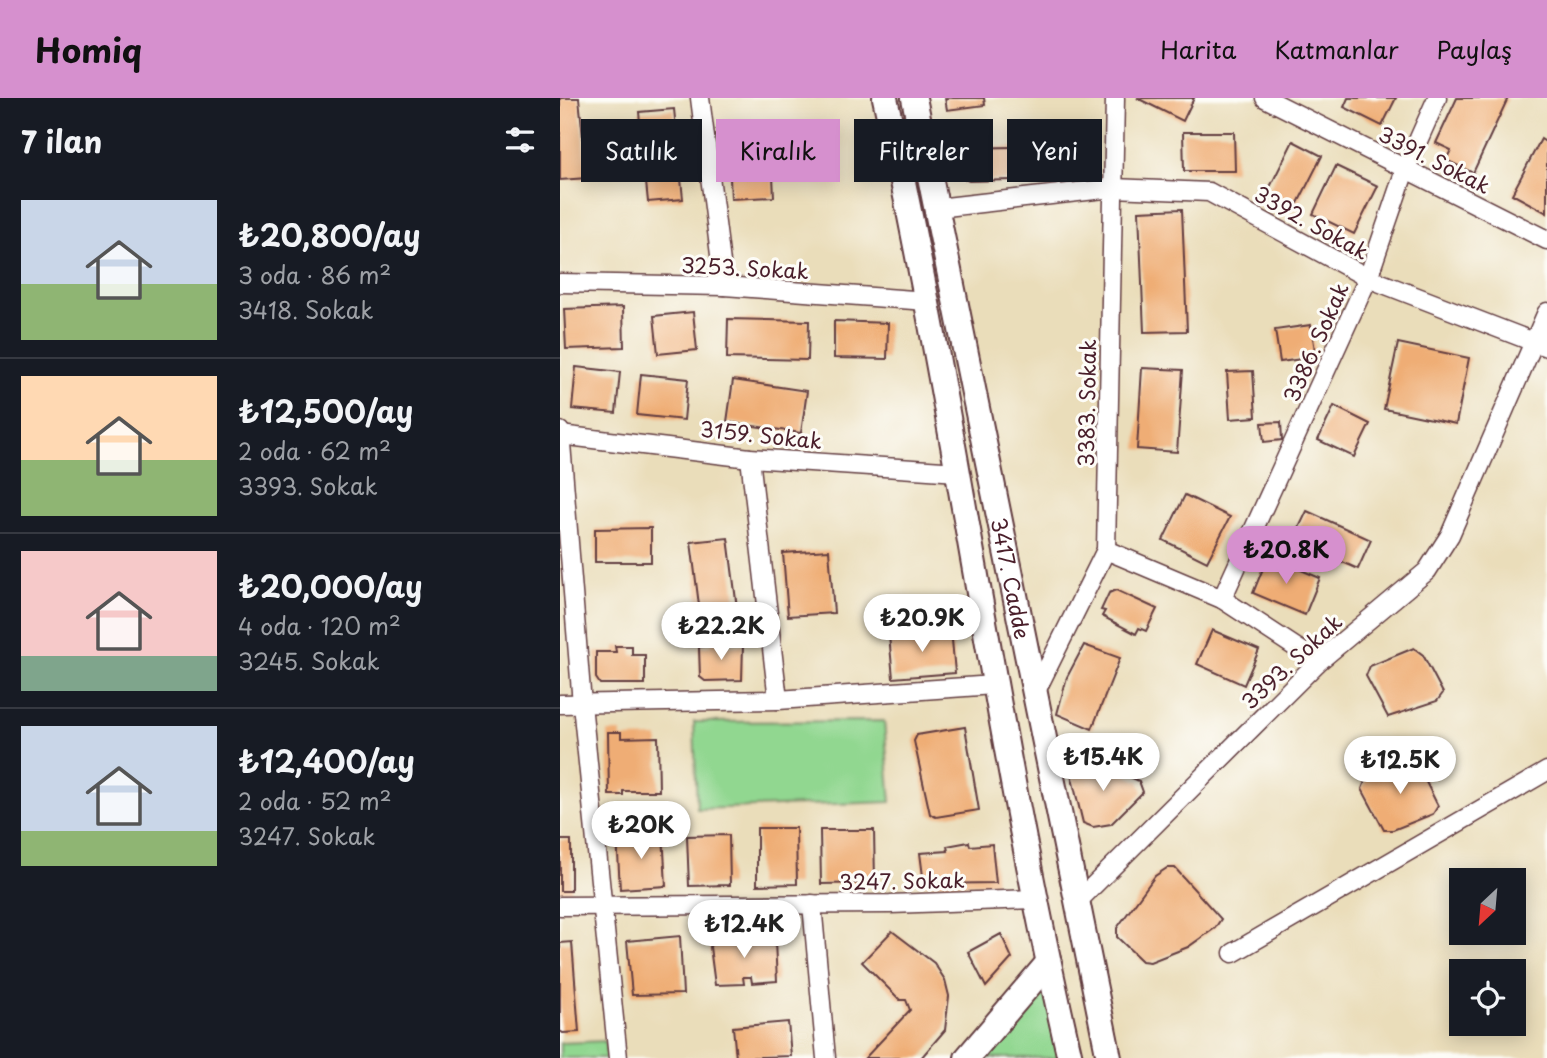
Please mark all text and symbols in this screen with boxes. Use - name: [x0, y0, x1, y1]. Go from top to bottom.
- text: Homiq: [35, 24, 142, 74]
- text: Harita: [1160, 31, 1237, 67]
- text: Katmanlar: [1275, 31, 1399, 67]
- text: Paylaş: [1437, 31, 1512, 67]
- street label: 3391. Sokak: [1373, 117, 1497, 201]
- text: 7 ilan: [21, 118, 102, 163]
- chip: Satılık: [581, 119, 702, 182]
- chip: Kiralık: [716, 119, 840, 182]
- chip: Filtreler: [854, 119, 993, 182]
- chip: Yeni: [1007, 119, 1102, 182]
- icon: filters: [501, 121, 539, 159]
- street label: 3392. Sokak: [1249, 177, 1375, 267]
- text: ₺20,800/ay: [238, 212, 420, 257]
- icon: home: [77, 228, 161, 312]
- street label: 3253. Sokak: [680, 248, 810, 286]
- text: 3 oda · 86 m²: [238, 257, 391, 292]
- street label: 3386. Sokak: [1274, 277, 1356, 407]
- text: 3418. Sokak: [238, 292, 373, 327]
- street label: 3383. Sokak: [1069, 339, 1103, 467]
- text: ₺12,500/ay: [238, 388, 413, 433]
- icon: home: [77, 404, 161, 488]
- street label: 3159. Sokak: [698, 412, 824, 456]
- text: 2 oda · 62 m²: [238, 433, 391, 468]
- text: 3393. Sokak: [238, 468, 378, 503]
- street label: 3417. Cadde: [984, 515, 1039, 642]
- pin: ₺20.8K: [1229, 526, 1343, 586]
- text: ₺20.8K: [1243, 531, 1329, 566]
- text: ₺20,000/ay: [238, 563, 422, 608]
- icon: home: [77, 579, 161, 663]
- pin: ₺20.9K: [865, 594, 979, 654]
- text: ₺20.9K: [880, 599, 964, 634]
- pin: ₺22.2K: [664, 602, 778, 662]
- street label: 3393. Sokak: [1233, 606, 1349, 716]
- text: ₺22.2K: [677, 607, 765, 642]
- text: 4 oda · 120 m²: [238, 608, 401, 643]
- text: 3245. Sokak: [238, 643, 380, 678]
- pin: ₺15.4K: [1046, 734, 1160, 793]
- pin: ₺12.5K: [1343, 736, 1457, 796]
- text: ₺12,400/ay: [238, 738, 415, 783]
- text: ₺15.4K: [1063, 738, 1143, 773]
- text: ₺12.5K: [1360, 741, 1440, 776]
- icon: home: [77, 754, 161, 838]
- text: 2 oda · 52 m²: [238, 783, 392, 818]
- pin: ₺20K: [600, 802, 682, 861]
- text: ₺20K: [608, 806, 674, 841]
- text: 3247. Sokak: [238, 818, 375, 853]
- street label: 3247. Sokak: [839, 863, 965, 897]
- north arrow: [1449, 868, 1526, 945]
- map controls: [1449, 868, 1526, 1036]
- pin: ₺12.4K: [687, 900, 801, 960]
- text: ₺12.4K: [704, 905, 784, 940]
- button: locate: [1449, 959, 1526, 1036]

